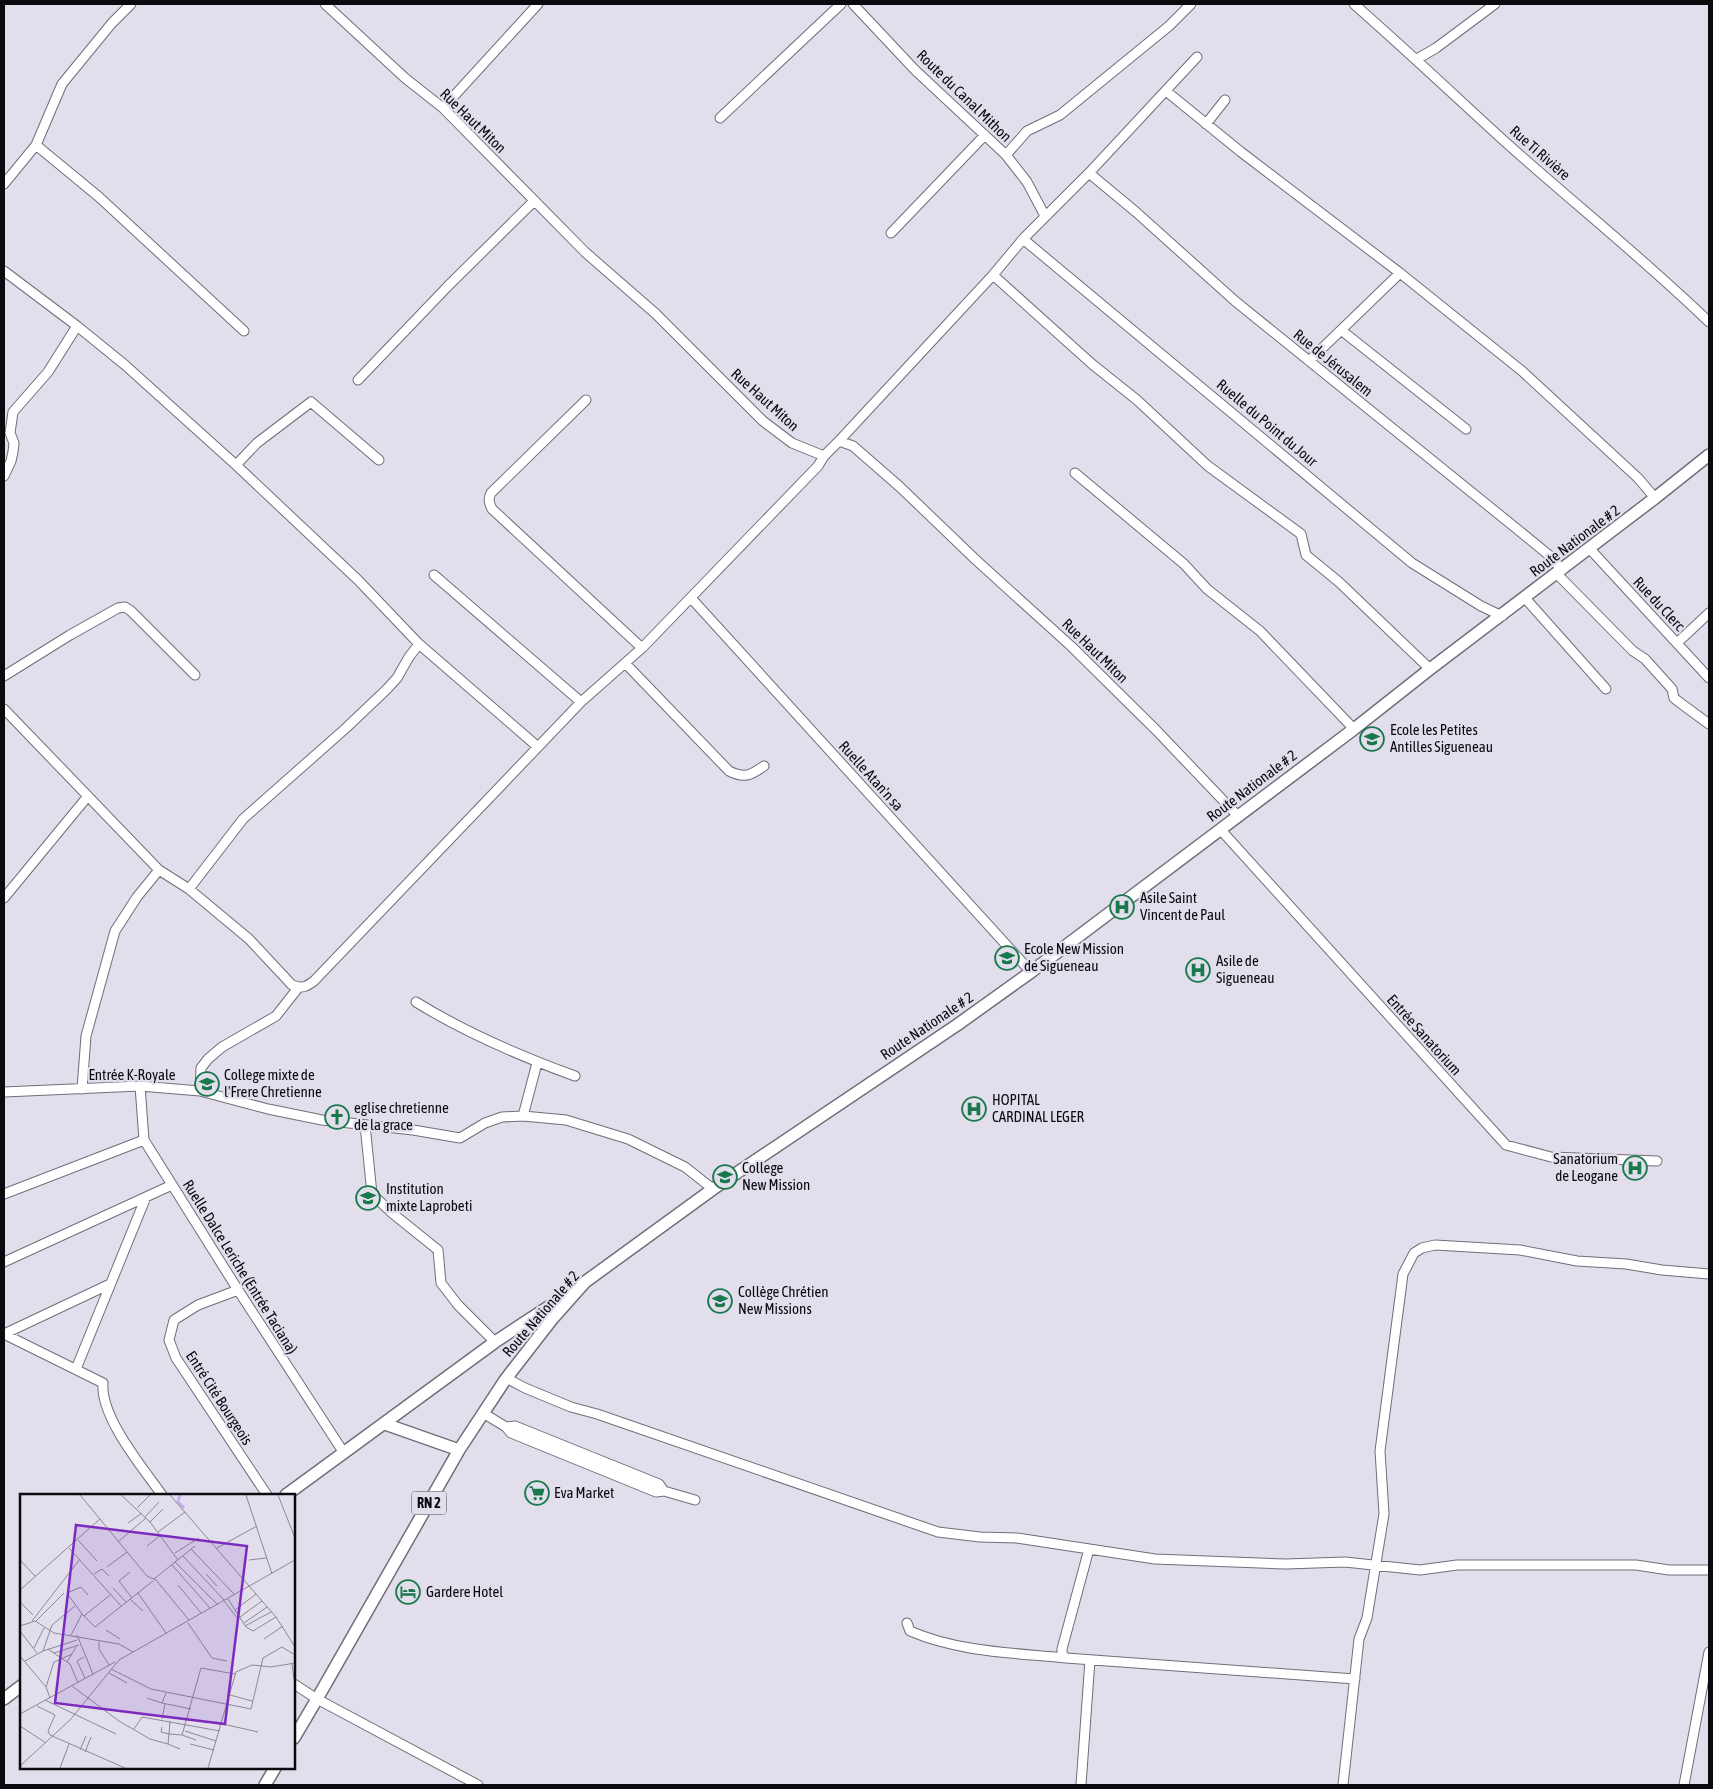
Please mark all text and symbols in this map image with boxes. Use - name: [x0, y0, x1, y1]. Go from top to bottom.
- street label: Route du Canal Mithon: [914, 46, 1015, 145]
- street label: Rue Haut Miton: [437, 85, 510, 156]
- street label: Rue Ti Rivière: [1507, 122, 1574, 183]
- street label: Rue de Jérusalem: [1290, 326, 1376, 400]
- street label: Rue Haut Miton: [728, 365, 803, 434]
- street label: Ruelle du Point du Jour: [1214, 376, 1321, 470]
- street label: Route Nationale # 2: [1526, 501, 1623, 580]
- street label: Rue du Clerc: [1630, 573, 1689, 634]
- street label: Rue Haut Miton: [1059, 615, 1132, 686]
- place label: Ecole les Petites Antilles Sigueneau: [1390, 721, 1493, 755]
- school or university icon: Ecole les Petites Antilles Sigueneau: [1359, 726, 1385, 752]
- street label: Ruelle Atan'n sa: [836, 737, 907, 814]
- street label: Route Nationale # 2: [1203, 746, 1300, 825]
- place label: Asile Saint Vincent de Paul: [1140, 889, 1225, 923]
- hospital icon: Asile Saint Vincent de Paul: [1109, 894, 1135, 920]
- place label: Ecole New Mission de Sigueneau: [1024, 940, 1124, 974]
- school or university icon: Ecole New Mission de Sigueneau: [994, 945, 1020, 971]
- place label: Asile de Sigueneau: [1216, 952, 1275, 986]
- hospital icon: Asile de Sigueneau: [1185, 957, 1211, 983]
- street label: Route Nationale # 2: [877, 988, 976, 1063]
- street label: Entrée Sanatorium: [1384, 991, 1465, 1079]
- street label: Entrée K-Royale: [88, 1066, 176, 1083]
- place label: College mixte de l'Frere Chretienne: [224, 1066, 322, 1100]
- school or university icon: College mixte de l'Frere Chretienne: [194, 1071, 220, 1097]
- place label: HOPITAL CARDINAL LEGER: [992, 1091, 1084, 1125]
- hospital icon: HOPITAL CARDINAL LEGER: [961, 1096, 987, 1122]
- place label: eglise chretienne de la grace: [354, 1099, 449, 1133]
- church icon: eglise chretienne de la grace: [324, 1104, 350, 1130]
- place label: Sanatorium de Leogane: [1553, 1150, 1618, 1184]
- hospital icon: Sanatorium de Leogane: [1622, 1155, 1648, 1181]
- place label: College New Mission: [742, 1159, 810, 1193]
- school or university icon: College New Mission: [712, 1164, 738, 1190]
- street label: Ruelle Dalce Leriche (Entrée Taciana): [180, 1177, 301, 1357]
- place label: Institution mixte Laprobeti: [386, 1180, 472, 1214]
- school or university icon: Institution mixte Laprobeti: [355, 1185, 381, 1211]
- street label: Route Nationale # 2: [499, 1267, 583, 1360]
- place label: Collège Chrétien New Missions: [738, 1283, 829, 1317]
- school or university icon: Collège Chrétien New Missions: [707, 1288, 733, 1314]
- street label: Entré Cité Bourgeois: [183, 1348, 256, 1448]
- supermarket icon: Eva Market: [524, 1480, 550, 1506]
- place label: Eva Market: [554, 1484, 614, 1501]
- road number: RN 2: [412, 1492, 446, 1515]
- inset map: [20, 1494, 295, 1769]
- hotel icon: Gardere Hotel: [395, 1579, 421, 1605]
- place label: Gardere Hotel: [426, 1583, 503, 1600]

